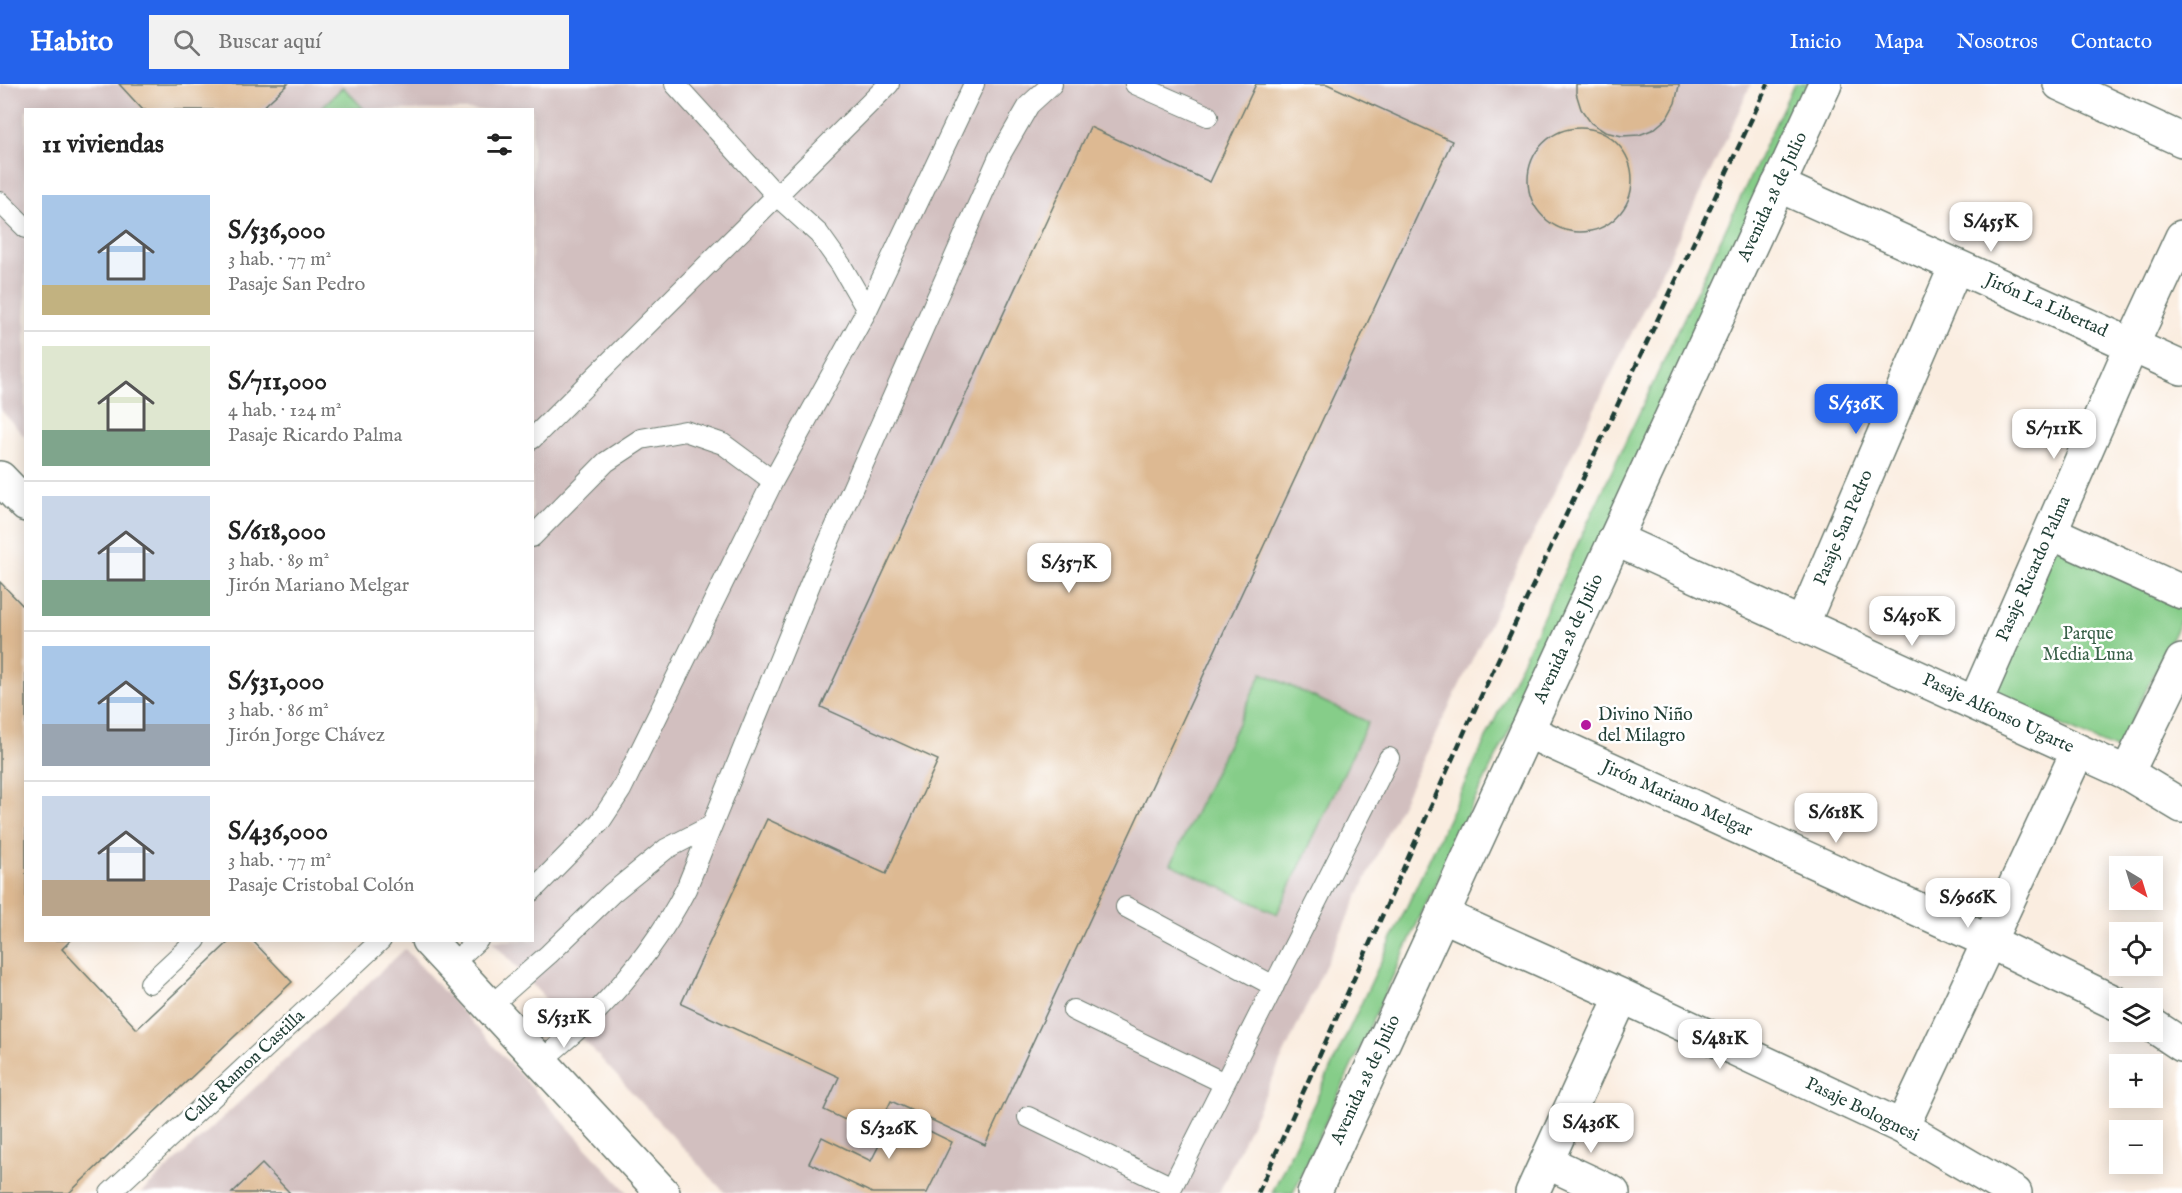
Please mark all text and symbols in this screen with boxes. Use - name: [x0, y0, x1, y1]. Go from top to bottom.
- search box: [149, 15, 569, 69]
- text: Habito: [30, 25, 113, 60]
- icon: search: [170, 26, 203, 59]
- text: Buscar aquí: [218, 28, 321, 56]
- text: Inicio: [1790, 29, 1841, 56]
- text: Mapa: [1874, 29, 1924, 56]
- text: Nosotros: [1957, 29, 2038, 56]
- text: Contacto: [2071, 29, 2152, 56]
- text: 11 viviendas: [42, 128, 164, 161]
- icon: filters: [483, 128, 516, 161]
- street label: Avenida 28 de Julio: [1732, 128, 1813, 266]
- pin: S/455K: [1942, 202, 2040, 253]
- text: S/455K: [1963, 209, 2019, 234]
- text: S/536,000: [228, 214, 326, 247]
- icon: home: [90, 219, 162, 291]
- text: 3 hab. · 77 m²: [228, 247, 331, 272]
- street label: Jirón La Libertad: [1979, 268, 2111, 343]
- text: Pasaje San Pedro: [228, 272, 365, 297]
- text: S/711,000: [228, 365, 327, 398]
- icon: home: [90, 370, 162, 442]
- pin: S/536K: [1807, 384, 1905, 435]
- text: S/536K: [1829, 391, 1883, 416]
- text: 4 hab. · 124 m²: [228, 398, 342, 423]
- pin: S/711K: [2005, 409, 2103, 460]
- text: S/711K: [2026, 416, 2082, 441]
- text: Pasaje Ricardo Palma: [228, 423, 402, 448]
- street label: Pasaje San Pedro: [1809, 466, 1879, 589]
- street label: Pasaje Ricardo Palma: [1992, 492, 2077, 645]
- text: S/618,000: [228, 515, 326, 548]
- icon: home: [90, 520, 162, 592]
- pin: S/357K: [1020, 543, 1118, 594]
- text: 3 hab. · 89 m²: [228, 548, 329, 573]
- text: S/357K: [1041, 550, 1097, 575]
- street label: Avenida 28 de Julio: [1528, 570, 1609, 708]
- text: Jirón Mariano Melgar: [228, 573, 409, 598]
- pin: S/450K: [1863, 596, 1961, 647]
- text: S/450K: [1883, 603, 1941, 628]
- park label: Parque Media Luna: [2043, 623, 2134, 667]
- text: S/531,000: [228, 665, 324, 698]
- street label: Pasaje Alfonso Ugarte: [1919, 669, 2077, 759]
- icon: home: [90, 670, 162, 742]
- text: 3 hab. · 86 m²: [228, 698, 329, 723]
- place label: Divino Niño del Milagro: [1598, 704, 1693, 748]
- marker: Divino Niño del Milagro: [1579, 718, 1593, 732]
- text: Jirón Jorge Chávez: [228, 723, 385, 748]
- street label: Jirón Mariano Melgar: [1596, 755, 1757, 843]
- pin: S/618K: [1787, 793, 1885, 844]
- text: S/618K: [1808, 800, 1864, 825]
- text: S/436,000: [228, 815, 328, 848]
- icon: home: [90, 820, 162, 892]
- text: 3 hab. · 77 m²: [228, 848, 331, 873]
- north arrow: [2109, 856, 2163, 910]
- map controls: [2109, 856, 2163, 1174]
- text: Pasaje Cristobal Colón: [228, 873, 414, 898]
- pin: S/966K: [1919, 878, 2017, 929]
- text: S/966K: [1939, 885, 1997, 910]
- button: locate: [2109, 922, 2163, 976]
- button: layers: [2109, 988, 2163, 1042]
- pin: S/531K: [515, 998, 613, 1049]
- street label: Calle Ramon Castilla: [180, 1005, 310, 1129]
- text: S/531K: [537, 1005, 591, 1030]
- street label: Avenida 28 de Julio: [1325, 1011, 1406, 1149]
- pin: S/481K: [1671, 1019, 1769, 1070]
- text: S/481K: [1692, 1026, 1748, 1051]
- button: +: [2109, 1054, 2163, 1108]
- street label: Pasaje Bolognesi: [1801, 1073, 1923, 1147]
- pin: S/436K: [1542, 1103, 1640, 1154]
- pin: S/326K: [840, 1109, 938, 1160]
- text: S/436K: [1563, 1110, 1619, 1135]
- text: S/326K: [861, 1116, 917, 1141]
- button: −: [2109, 1120, 2163, 1174]

